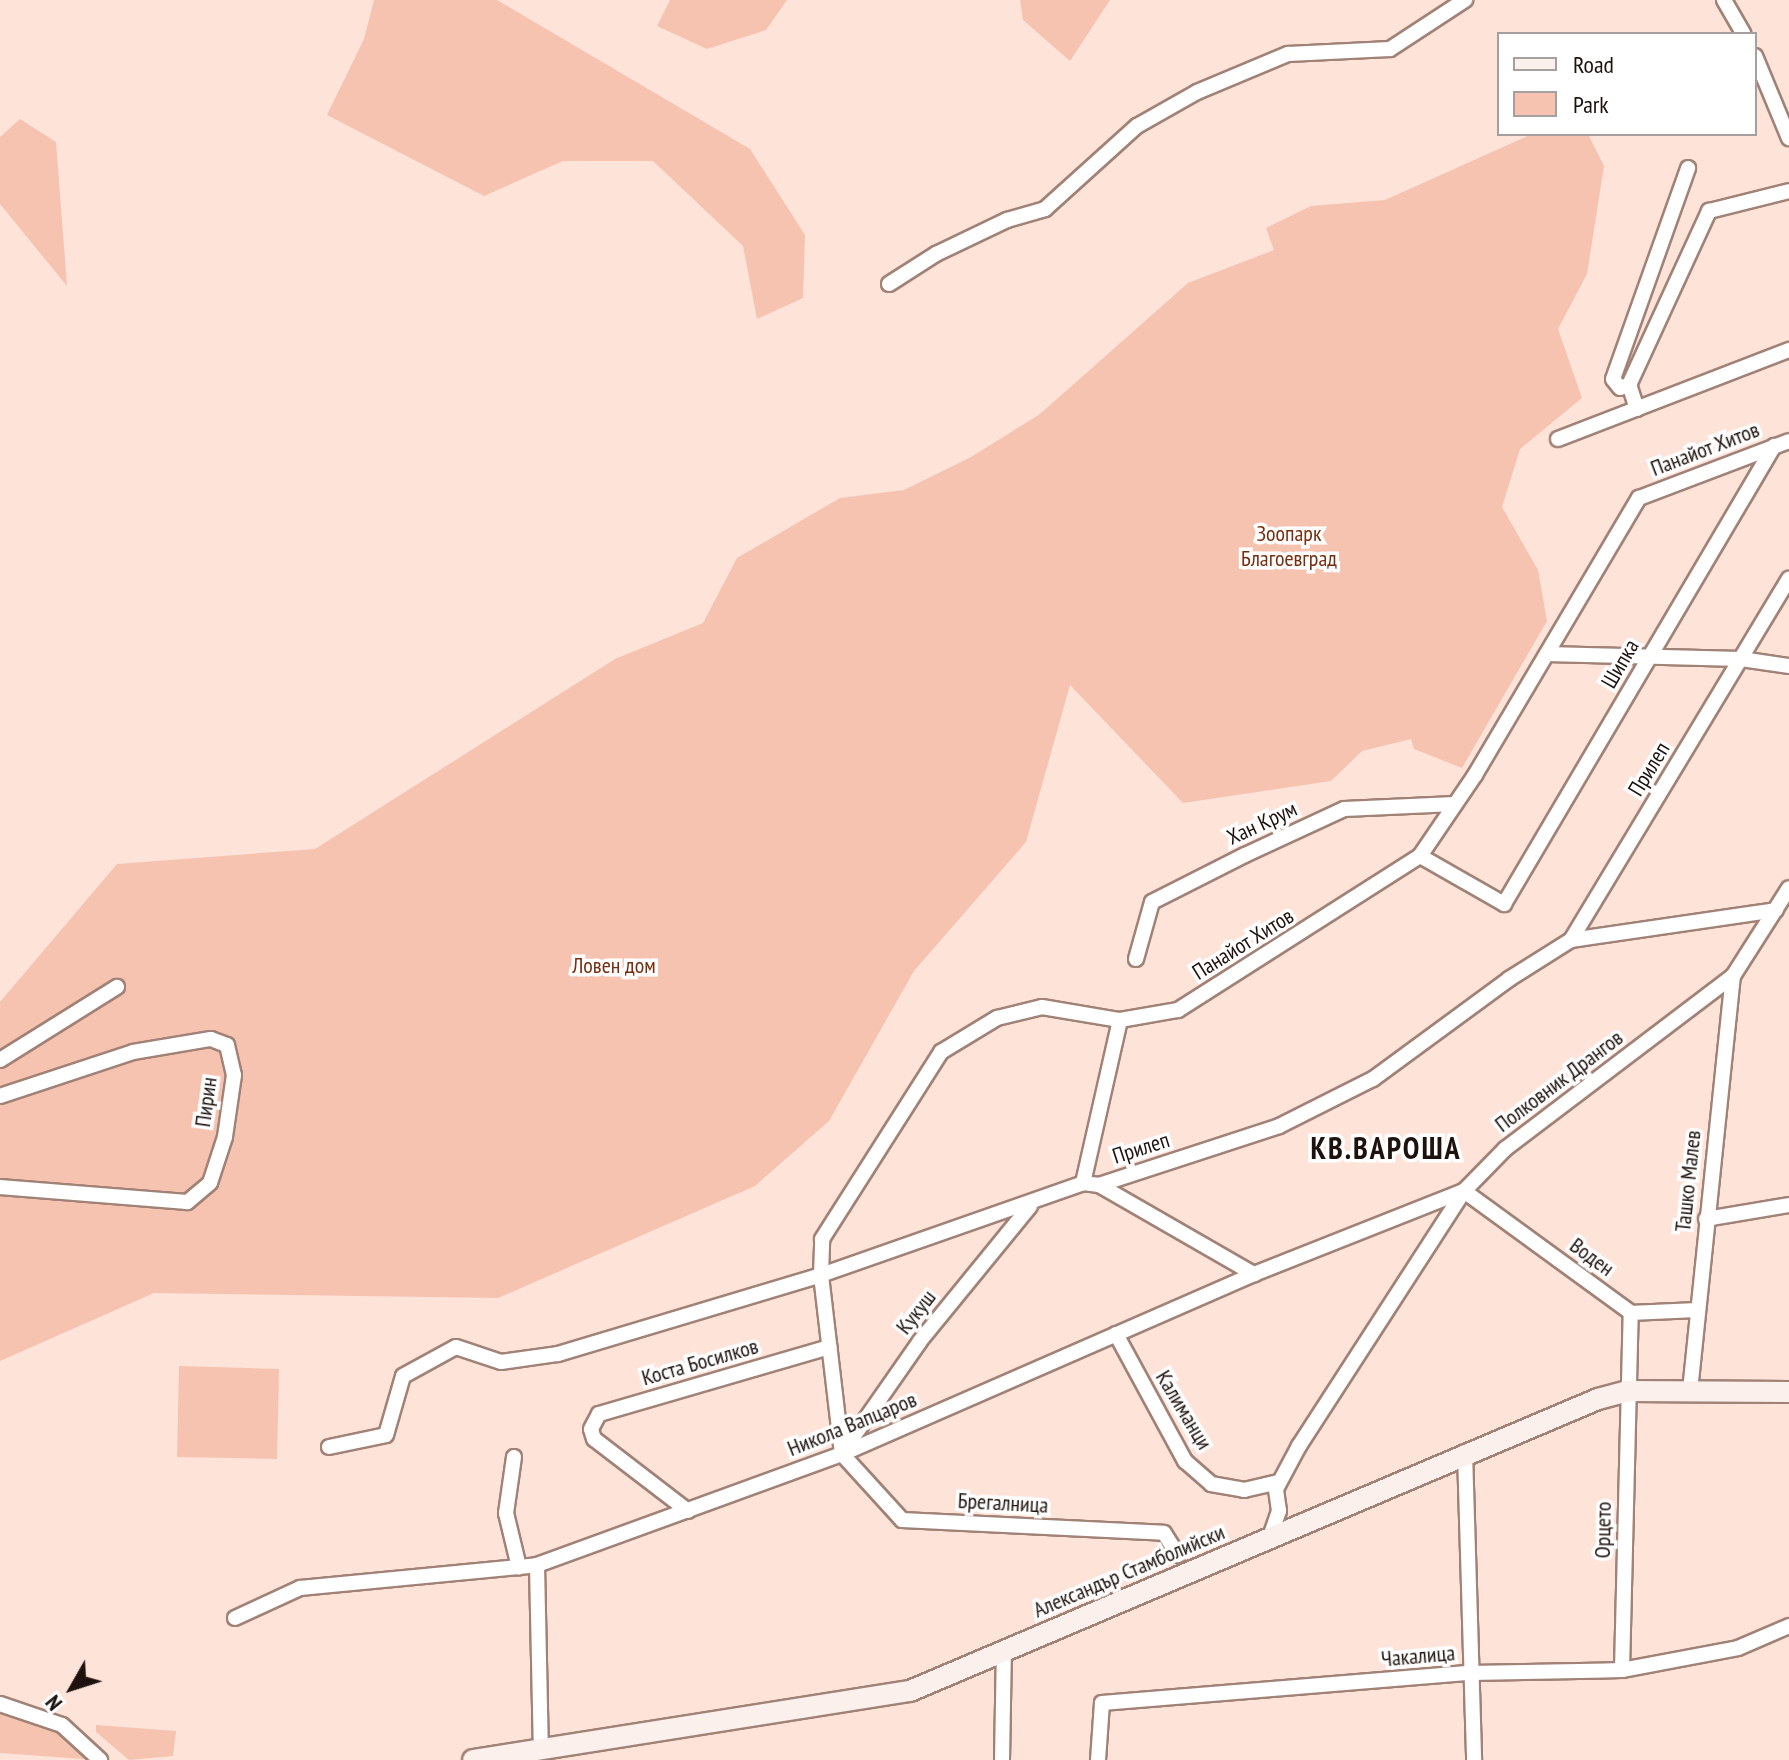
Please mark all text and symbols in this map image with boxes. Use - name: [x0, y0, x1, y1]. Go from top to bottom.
- legend: [1497, 32, 1757, 136]
- text: Road: [1573, 49, 1614, 80]
- text: Park: [1573, 89, 1609, 120]
- street label: Панайот Хитов: [1647, 416, 1763, 482]
- park label: Зоопарк Благоевград: [1241, 520, 1337, 572]
- street label: Шипка: [1596, 635, 1644, 693]
- street label: Прилеп: [1623, 737, 1675, 801]
- street label: Хан Крум: [1223, 795, 1301, 851]
- street label: Панайот Хитов: [1187, 902, 1299, 986]
- park label: Ловен дом: [572, 953, 656, 979]
- street label: Полковник Дрангов: [1490, 1024, 1628, 1138]
- street label: Пирин: [189, 1075, 223, 1129]
- street label: Прилеп: [1109, 1126, 1173, 1170]
- street label: Ташко Малев: [1670, 1129, 1706, 1233]
- district label: КВ.ВАРОША: [1310, 1130, 1462, 1166]
- street label: Воден: [1565, 1232, 1619, 1282]
- street label: Кукуш: [891, 1285, 941, 1339]
- street label: Коста Босилков: [639, 1333, 761, 1391]
- street label: Калиманци: [1150, 1366, 1218, 1454]
- street label: Никола Вапцаров: [784, 1386, 920, 1462]
- street label: Брегалница: [957, 1487, 1049, 1519]
- street label: Орцето: [1589, 1501, 1617, 1559]
- street label: Александър Стамболийски: [1029, 1519, 1229, 1623]
- street label: Чакалица: [1380, 1640, 1456, 1672]
- north arrow: [32, 1648, 112, 1728]
- text: N: [39, 1690, 68, 1717]

